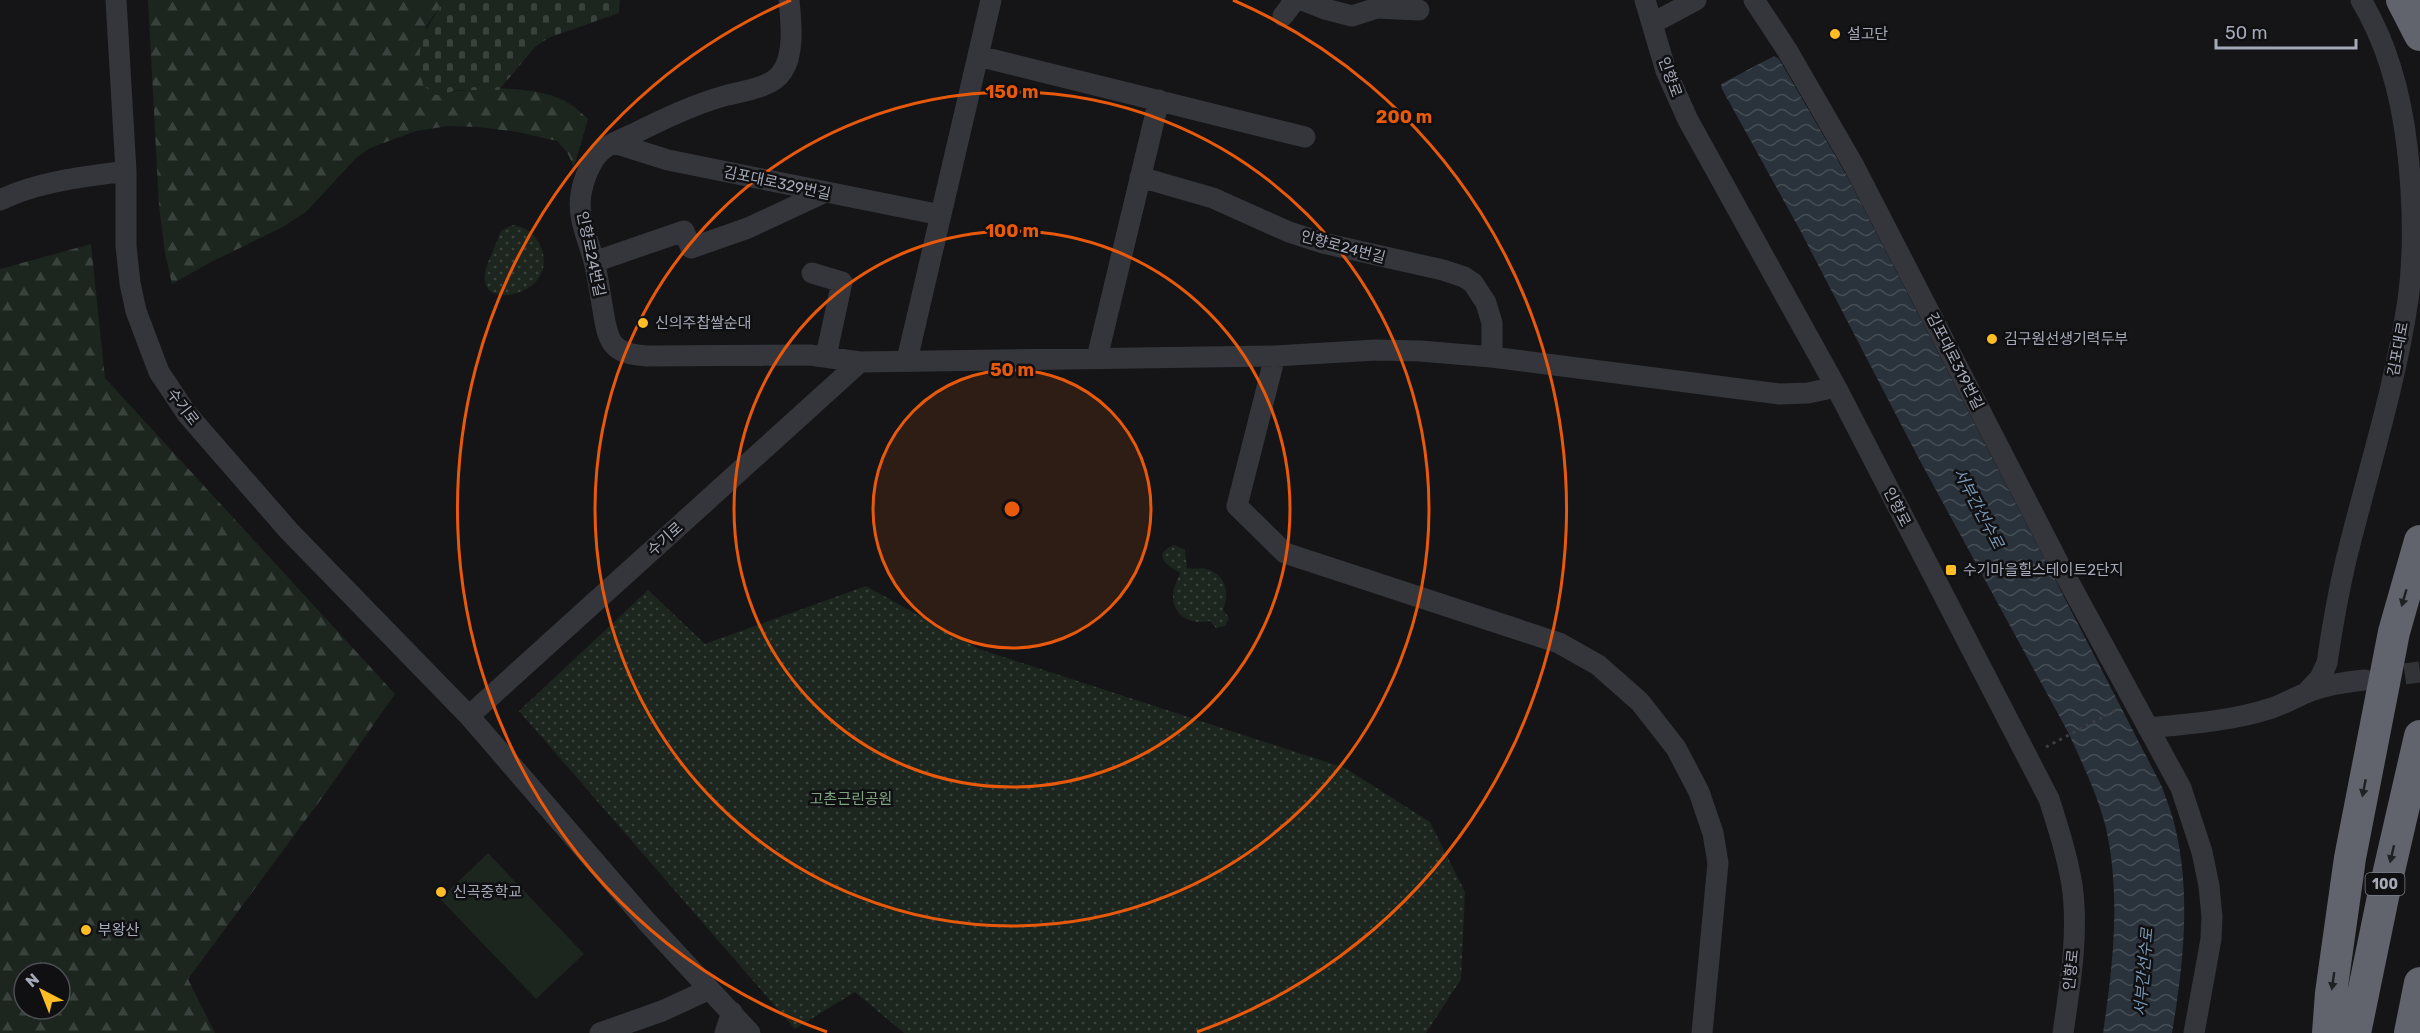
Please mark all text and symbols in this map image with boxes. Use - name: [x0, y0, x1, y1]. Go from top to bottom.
- scale bar: [2216, 12, 2356, 50]
- text: 50 m: [2225, 22, 2268, 44]
- place label: 설고단: [1847, 25, 1889, 43]
- marker: 설고단: [1828, 27, 1842, 41]
- street label: 인향로: [1654, 54, 1686, 100]
- text: 150 m: [985, 81, 1039, 103]
- text: 200 m: [1376, 106, 1432, 128]
- street label: 김포대로329번길: [722, 163, 832, 203]
- street label: 인향로24번길: [573, 210, 609, 298]
- text: 100 m: [985, 220, 1039, 242]
- street label: 인향로24번길: [1299, 227, 1387, 267]
- street label: 김포대로319번길: [1923, 309, 1987, 413]
- place label: 신의주찹쌀순대: [655, 314, 752, 332]
- marker: 신의주찹쌀순대: [636, 316, 650, 330]
- street label: 김포대로: [2384, 320, 2412, 378]
- place label: 김구원선생기력두부: [2004, 330, 2128, 348]
- marker: 김구원선생기력두부: [1985, 332, 1999, 346]
- text: 50 m: [990, 359, 1034, 381]
- street label: 수기로: [163, 385, 203, 429]
- water label: 서부간선수로: [1949, 465, 2008, 553]
- street label: 인향로: [1880, 484, 1914, 530]
- centre of rings: [1002, 499, 1022, 519]
- street label: 수기로: [644, 518, 686, 560]
- place label: 수기마을힐스테이트2단지: [1963, 561, 2124, 579]
- marker: 수기마을힐스테이트2단지: [1944, 563, 1958, 577]
- one-way arrow: [2399, 589, 2408, 607]
- one-way arrow: [2359, 779, 2368, 798]
- park label: 고촌근린공원: [810, 790, 892, 808]
- one-way arrow: [2387, 845, 2396, 864]
- road number: 100: [2366, 873, 2404, 895]
- place label: 신곡중학교: [453, 883, 522, 901]
- marker: 신곡중학교: [434, 885, 448, 899]
- place label: 부왕산: [98, 921, 140, 939]
- marker: 부왕산: [79, 923, 93, 937]
- water label: 서부간선수로: [2130, 926, 2157, 1017]
- street label: 인향로: [2060, 948, 2082, 992]
- north arrow: [12, 961, 72, 1021]
- text: N: [22, 969, 43, 991]
- one-way arrow: [2328, 971, 2337, 990]

